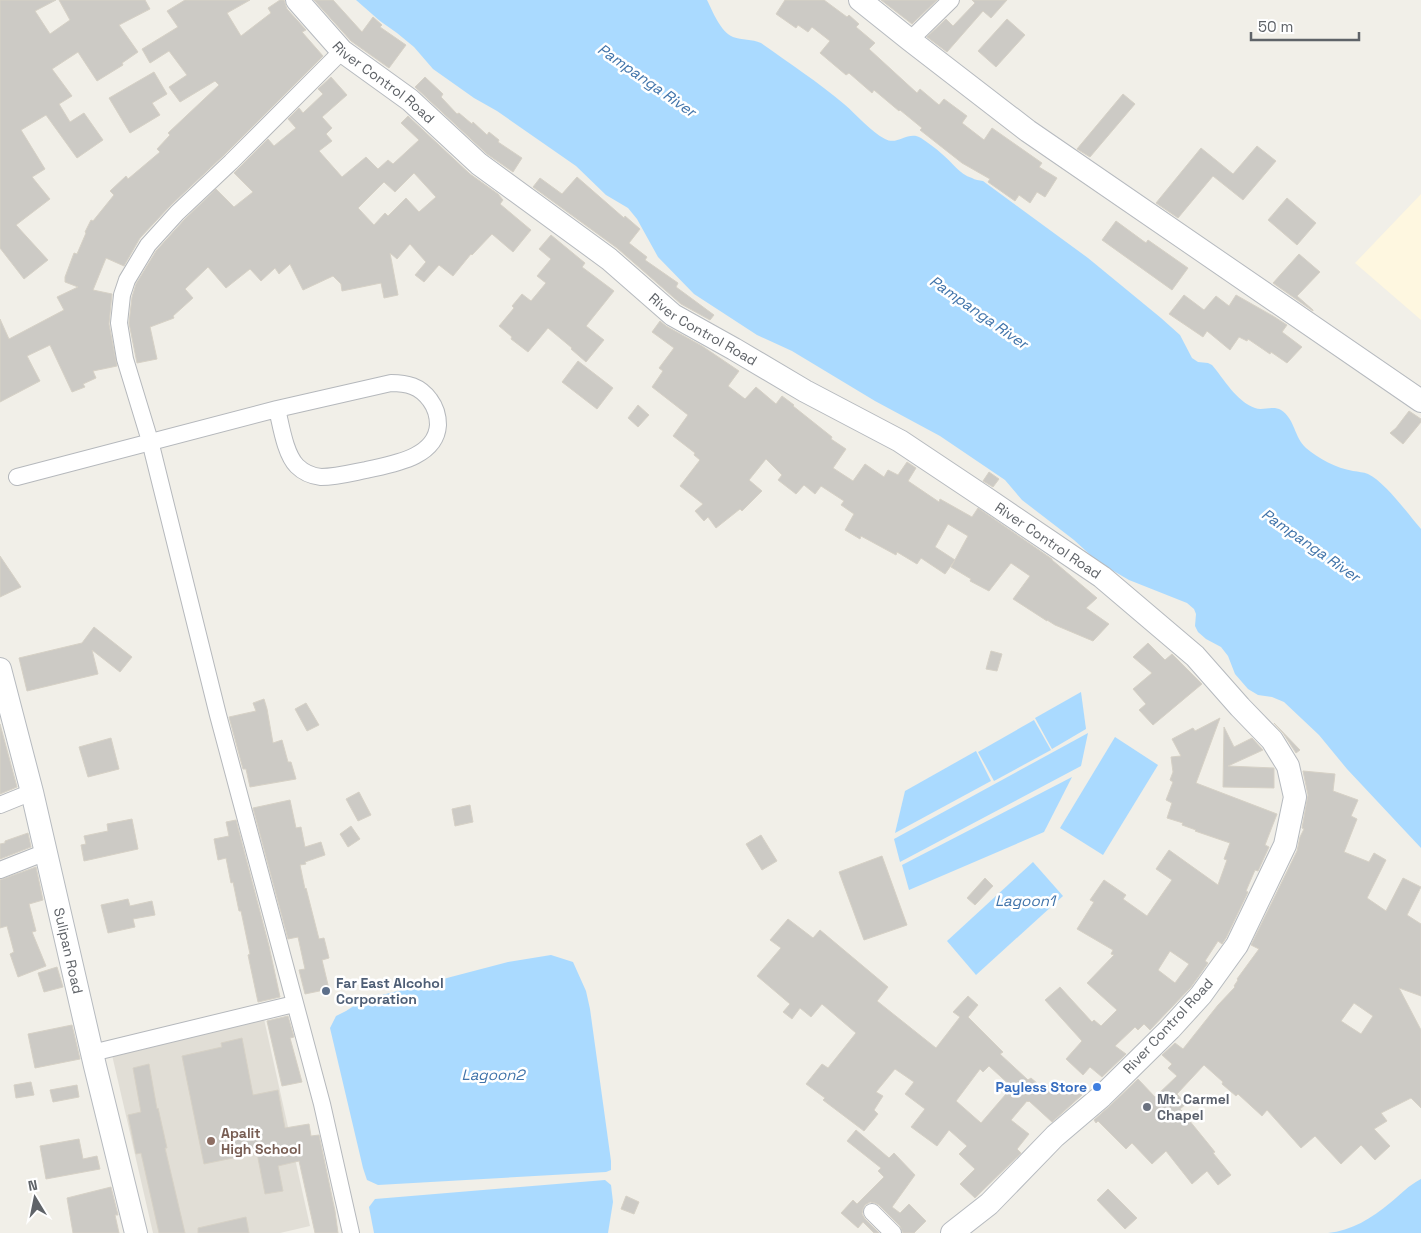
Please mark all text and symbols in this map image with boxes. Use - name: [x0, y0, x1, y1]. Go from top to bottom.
- scale bar: [1251, 10, 1358, 42]
- text: 50 m: [1258, 17, 1293, 36]
- street label: River Control Road: [329, 37, 438, 127]
- water label: Pampanga River: [594, 39, 701, 122]
- water label: Pampanga River: [926, 271, 1033, 354]
- street label: River Control Road: [645, 289, 760, 370]
- street label: River Control Road: [992, 498, 1105, 583]
- water label: Pampanga River: [1258, 504, 1365, 587]
- water label: Lagoon1: [995, 891, 1057, 910]
- street label: Sulipan Road: [50, 906, 87, 996]
- place label: Far East Alcohol Corporation: [336, 974, 444, 1008]
- street label: River Control Road: [1119, 974, 1217, 1078]
- marker: Far East Alcohol Corporation: [320, 985, 332, 997]
- water label: Lagoon2: [461, 1065, 526, 1084]
- place label: Payless Store: [996, 1078, 1087, 1096]
- marker: Payless Store: [1091, 1081, 1103, 1093]
- place label: Mt. Carmel Chapel: [1157, 1090, 1229, 1124]
- marker: Mt. Carmel Chapel: [1141, 1101, 1153, 1113]
- place label: Apalit High School: [221, 1124, 301, 1158]
- marker: Apalit High School: [205, 1135, 217, 1147]
- north arrow: [10, 1173, 60, 1223]
- text: N: [27, 1176, 39, 1195]

